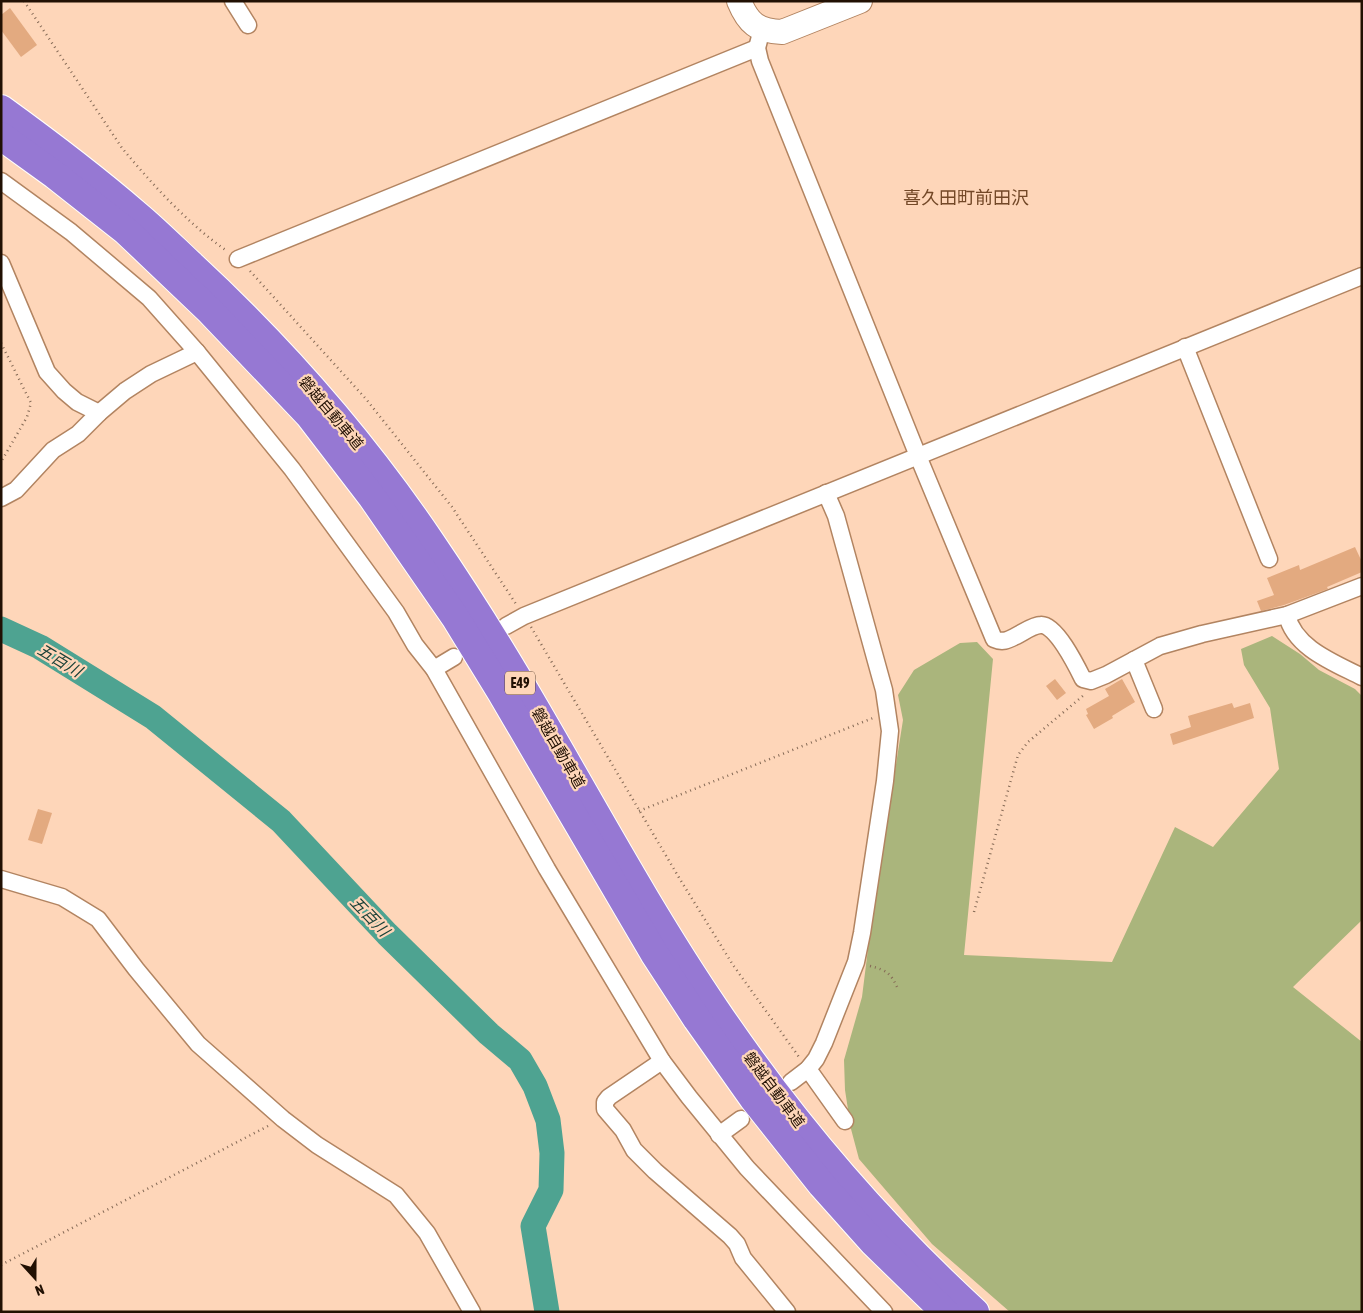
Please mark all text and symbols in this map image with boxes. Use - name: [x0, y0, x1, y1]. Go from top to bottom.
- district label: 喜久田町前田沢: [903, 187, 1029, 208]
- street label: 磐越自動車道: [296, 373, 367, 453]
- water label: 五百川: [35, 640, 87, 681]
- road number: E49: [505, 671, 535, 694]
- street label: 磐越自動車道: [529, 705, 588, 791]
- water label: 五百川: [347, 892, 395, 941]
- street label: 磐越自動車道: [741, 1049, 808, 1131]
- north arrow: [10, 1253, 60, 1303]
- text: N: [33, 1281, 46, 1299]

